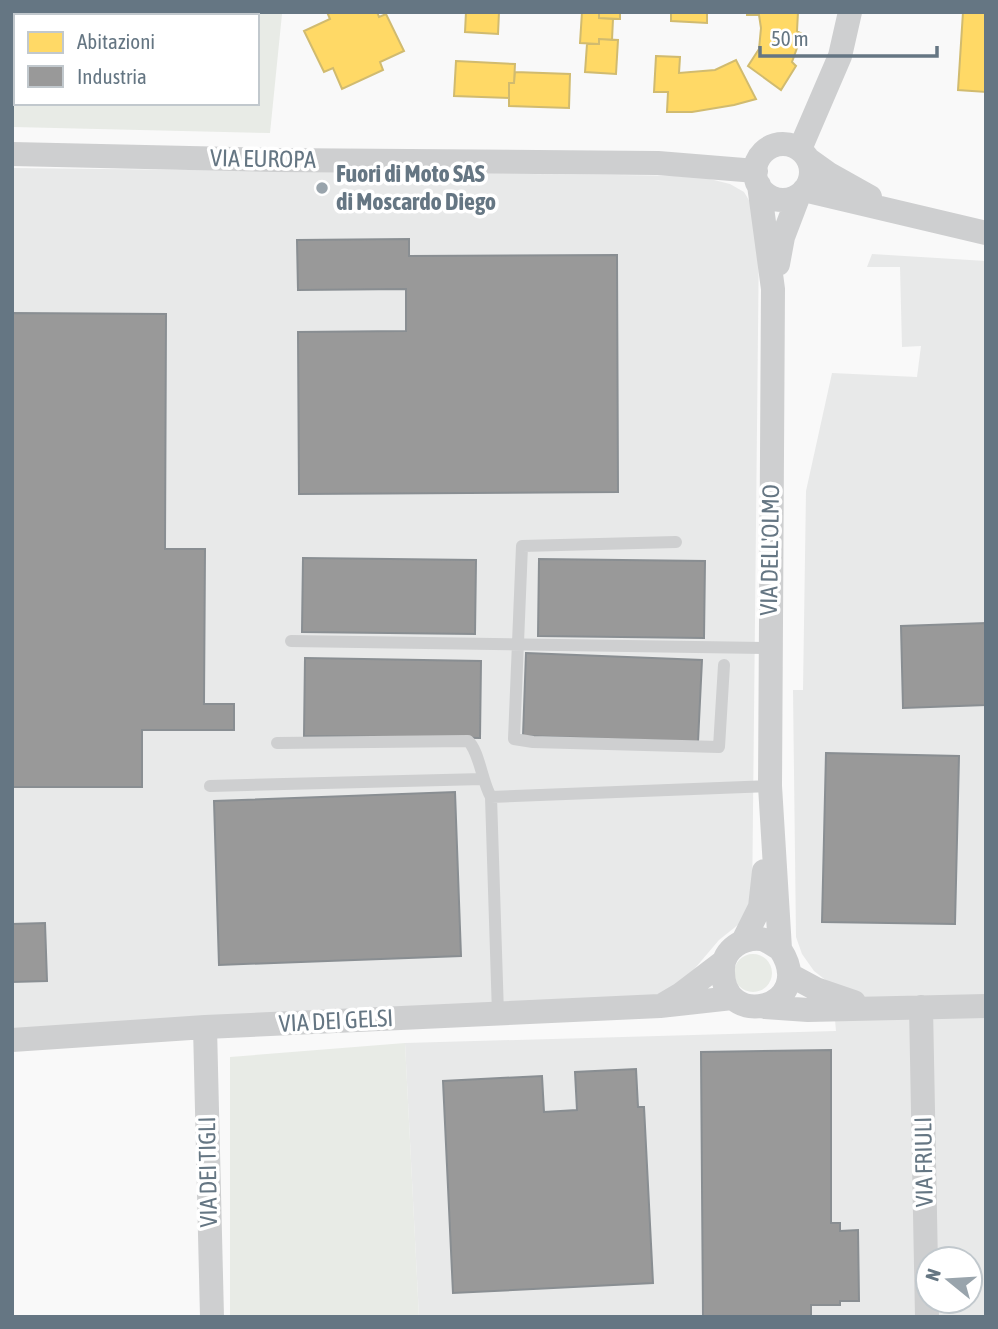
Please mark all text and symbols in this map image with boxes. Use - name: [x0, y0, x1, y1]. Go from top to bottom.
- legend: [14, 14, 259, 105]
- scale bar: [760, 14, 937, 58]
- text: 50 m: [771, 26, 809, 50]
- text: Abitazioni: [77, 29, 155, 53]
- text: Industria: [77, 64, 147, 88]
- street label: VIA EUROPA: [210, 144, 316, 173]
- place label: Fuori di Moto SAS di Moscardo Diego: [336, 160, 496, 215]
- marker: Fuori di Moto SAS di Moscardo Diego: [314, 180, 330, 196]
- street label: VIA DELL'OLMO: [755, 484, 784, 616]
- street label: VIA DEI GELSI: [278, 1004, 394, 1037]
- street label: VIA DEI TIGLI: [193, 1116, 222, 1228]
- street label: VIA FRIULI: [909, 1117, 938, 1207]
- north arrow: [914, 1245, 984, 1315]
- text: N: [921, 1266, 945, 1283]

